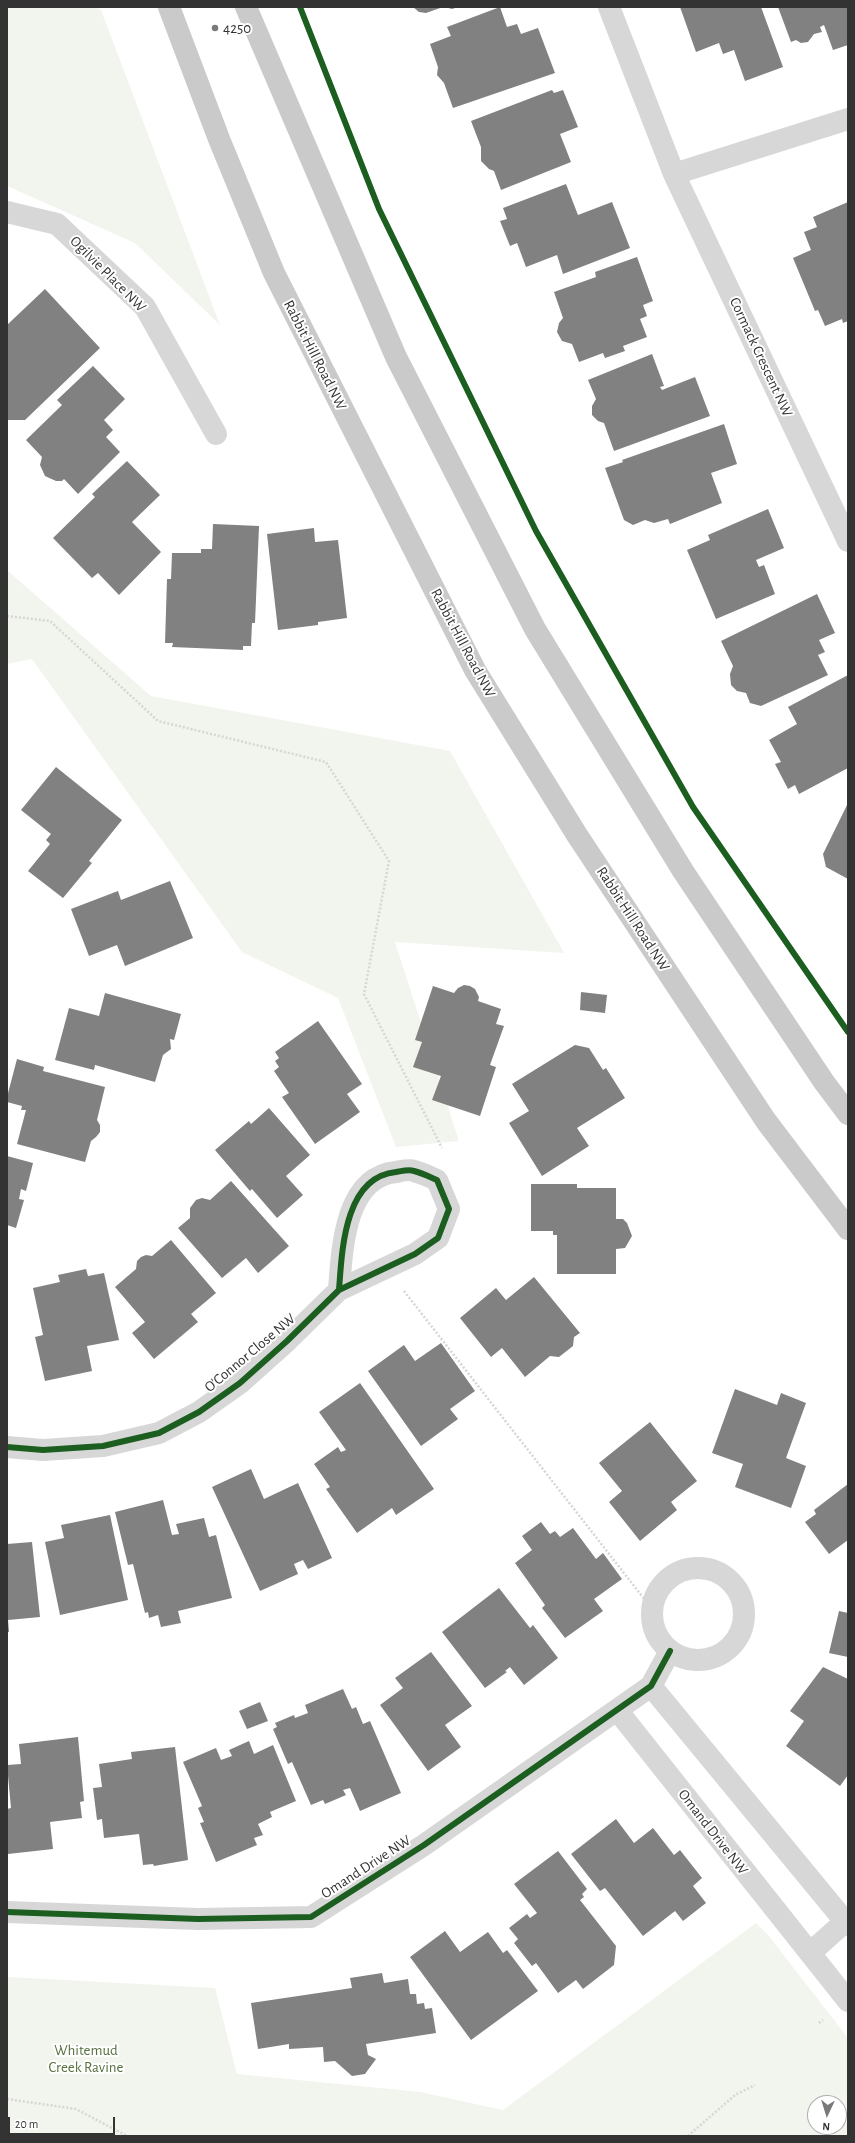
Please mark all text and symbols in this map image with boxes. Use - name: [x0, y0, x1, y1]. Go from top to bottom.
- place label: 4250: [223, 19, 251, 37]
- marker: 4250: [210, 23, 220, 33]
- street label: Ogilvie Place NW: [66, 232, 150, 316]
- street label: Cormack Crescent NW: [725, 295, 797, 419]
- street label: Rabbit Hill Road NW: [280, 297, 350, 413]
- street label: Rabbit Hill Road NW: [427, 585, 499, 701]
- street label: Rabbit Hill Road NW: [593, 863, 673, 975]
- street label: O'Connor Close NW: [201, 1310, 299, 1396]
- street label: Omand Drive NW: [674, 1786, 752, 1878]
- street label: Omand Drive NW: [318, 1831, 414, 1903]
- park label: Whitemud Creek Ravine: [49, 2041, 123, 2076]
- north arrow: [807, 2095, 847, 2135]
- scale bar: [10, 2109, 117, 2135]
- text: 20 m: [15, 2118, 38, 2130]
- text: N: [822, 2121, 830, 2132]

